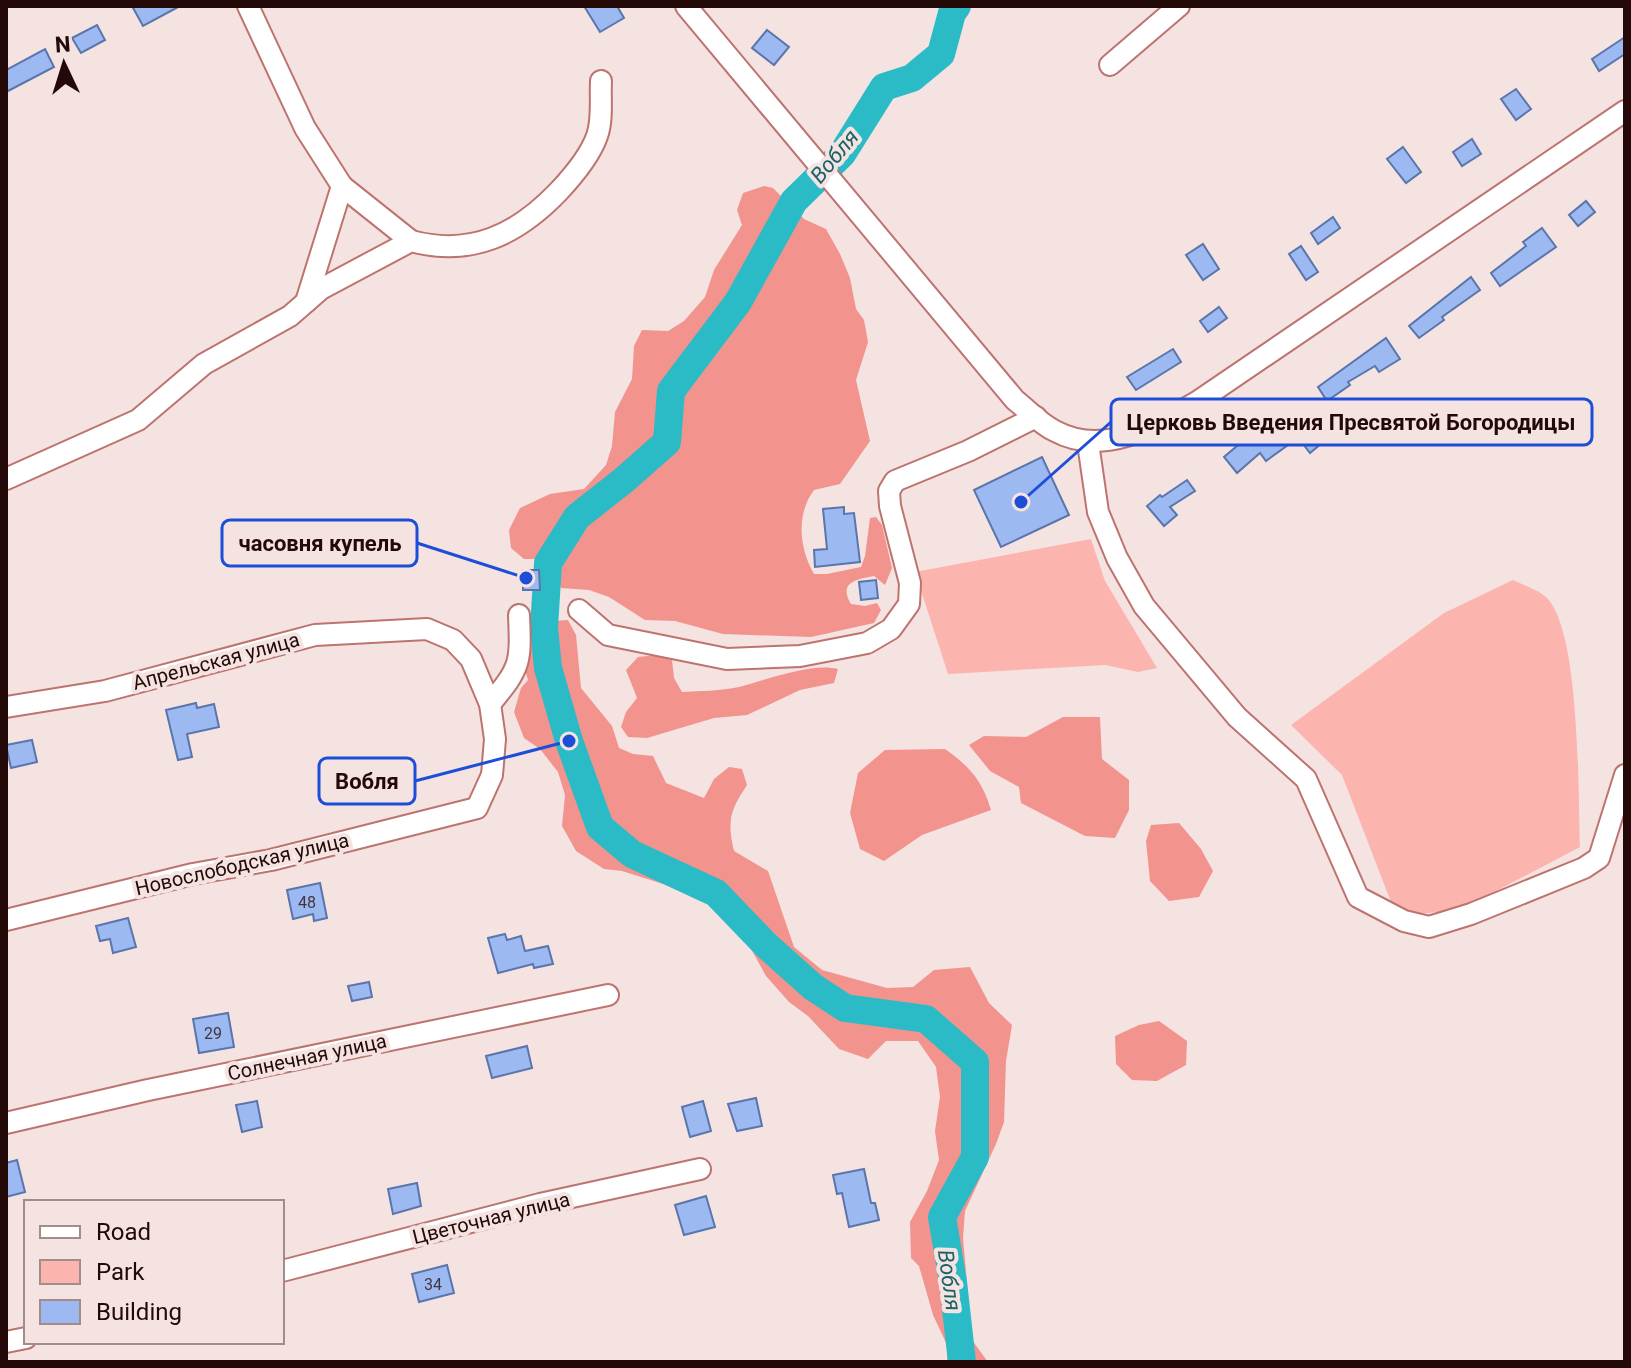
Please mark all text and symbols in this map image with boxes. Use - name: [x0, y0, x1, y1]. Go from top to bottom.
- north arrow: [24, 24, 104, 104]
- text: N: [54, 32, 71, 58]
- water label: Вобля: [805, 125, 864, 188]
- callout: Церковь Введения Пресвятой Богородицы: [1111, 399, 1592, 445]
- text: Церковь Введения Пресвятой Богородицы: [1127, 410, 1575, 435]
- callout: часовня купель: [222, 520, 417, 566]
- text: часовня купель: [238, 531, 402, 556]
- street label: Апрельская улица: [130, 627, 302, 695]
- callout: Вобля: [319, 758, 415, 804]
- text: Вобля: [335, 769, 399, 794]
- street label: Новослободская улица: [133, 828, 351, 900]
- house number: 48: [298, 893, 316, 912]
- house number: 29: [204, 1024, 222, 1043]
- street label: Солнечная улица: [225, 1028, 389, 1086]
- street label: Цветочная улица: [410, 1187, 572, 1249]
- legend: [24, 1200, 284, 1344]
- text: Road: [96, 1218, 151, 1246]
- water label: Вобля: [933, 1248, 966, 1312]
- text: Park: [96, 1258, 145, 1286]
- house number: 34: [424, 1275, 442, 1294]
- text: Building: [96, 1298, 182, 1326]

